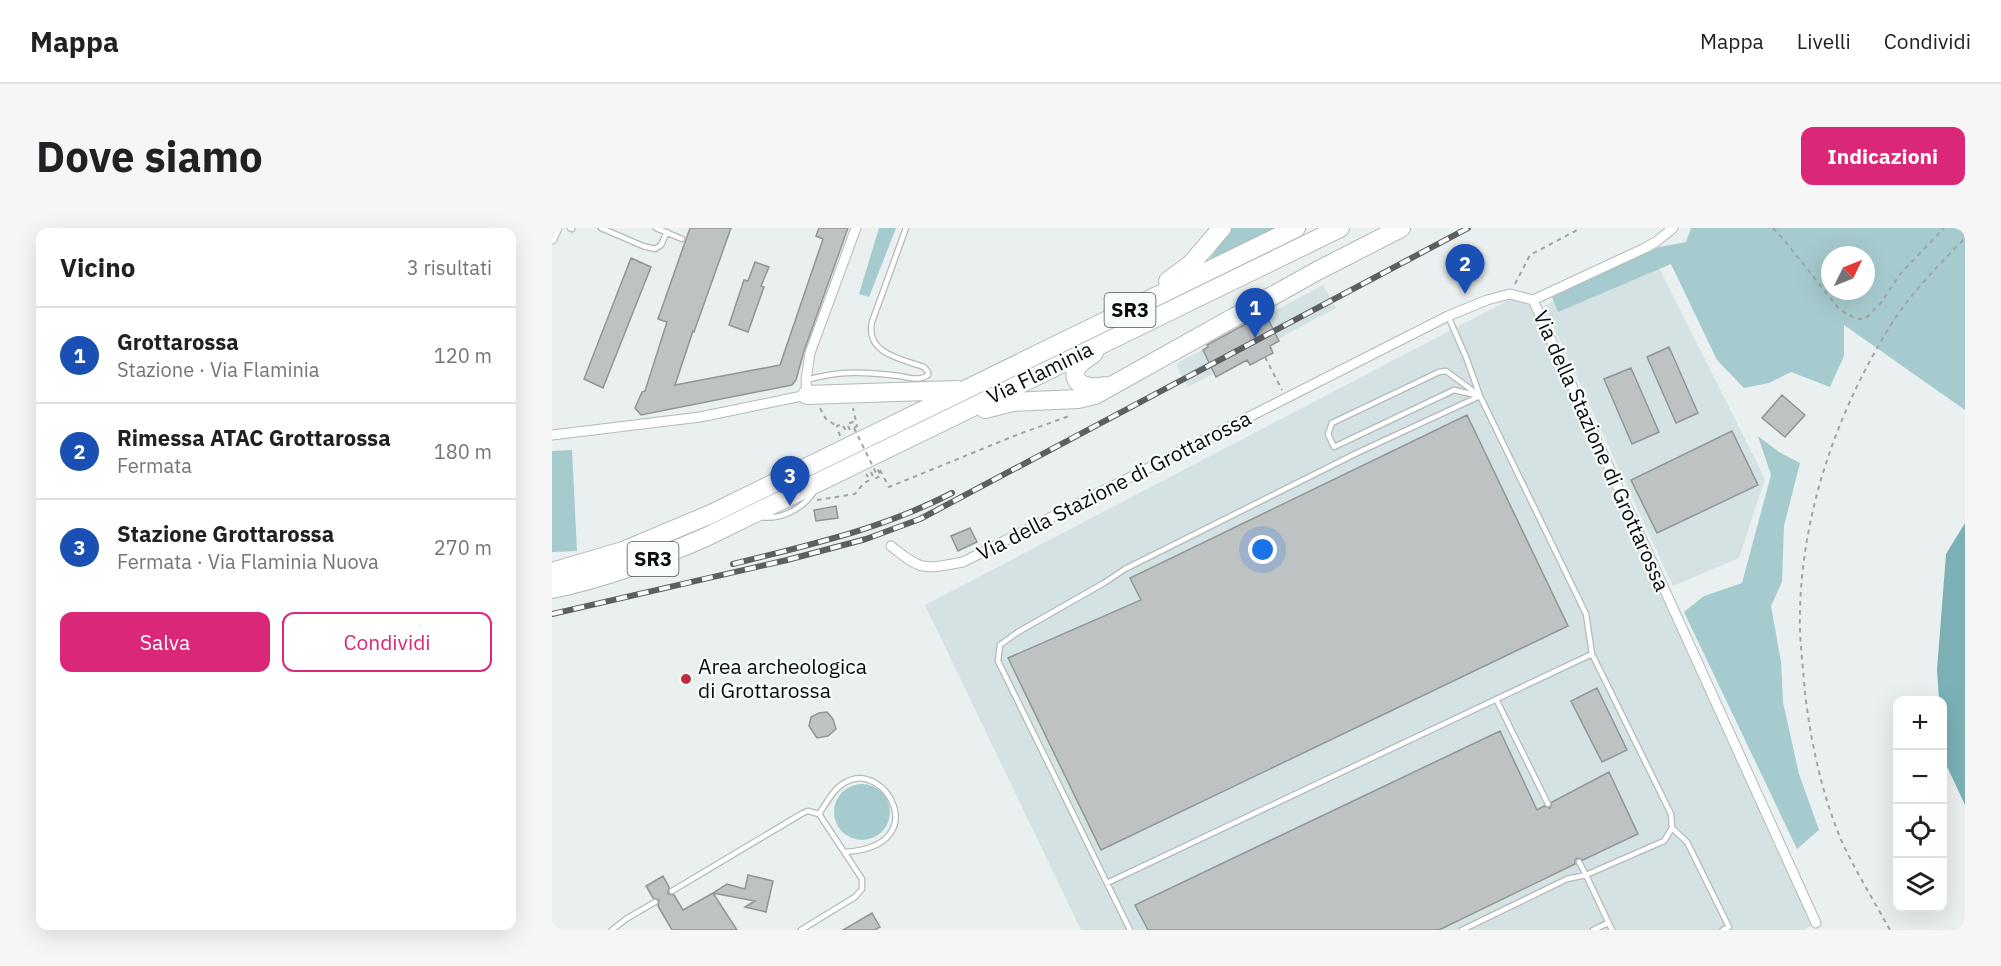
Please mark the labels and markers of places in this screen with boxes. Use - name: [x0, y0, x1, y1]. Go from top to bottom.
- pin: 2: [1446, 244, 1484, 294]
- pin: 1: [1236, 288, 1274, 338]
- pin: 3: [770, 456, 810, 506]
- place label: Area archeologica di Grottarossa: [698, 652, 867, 704]
- marker: Area archeologica di Grottarossa: [679, 672, 693, 686]

